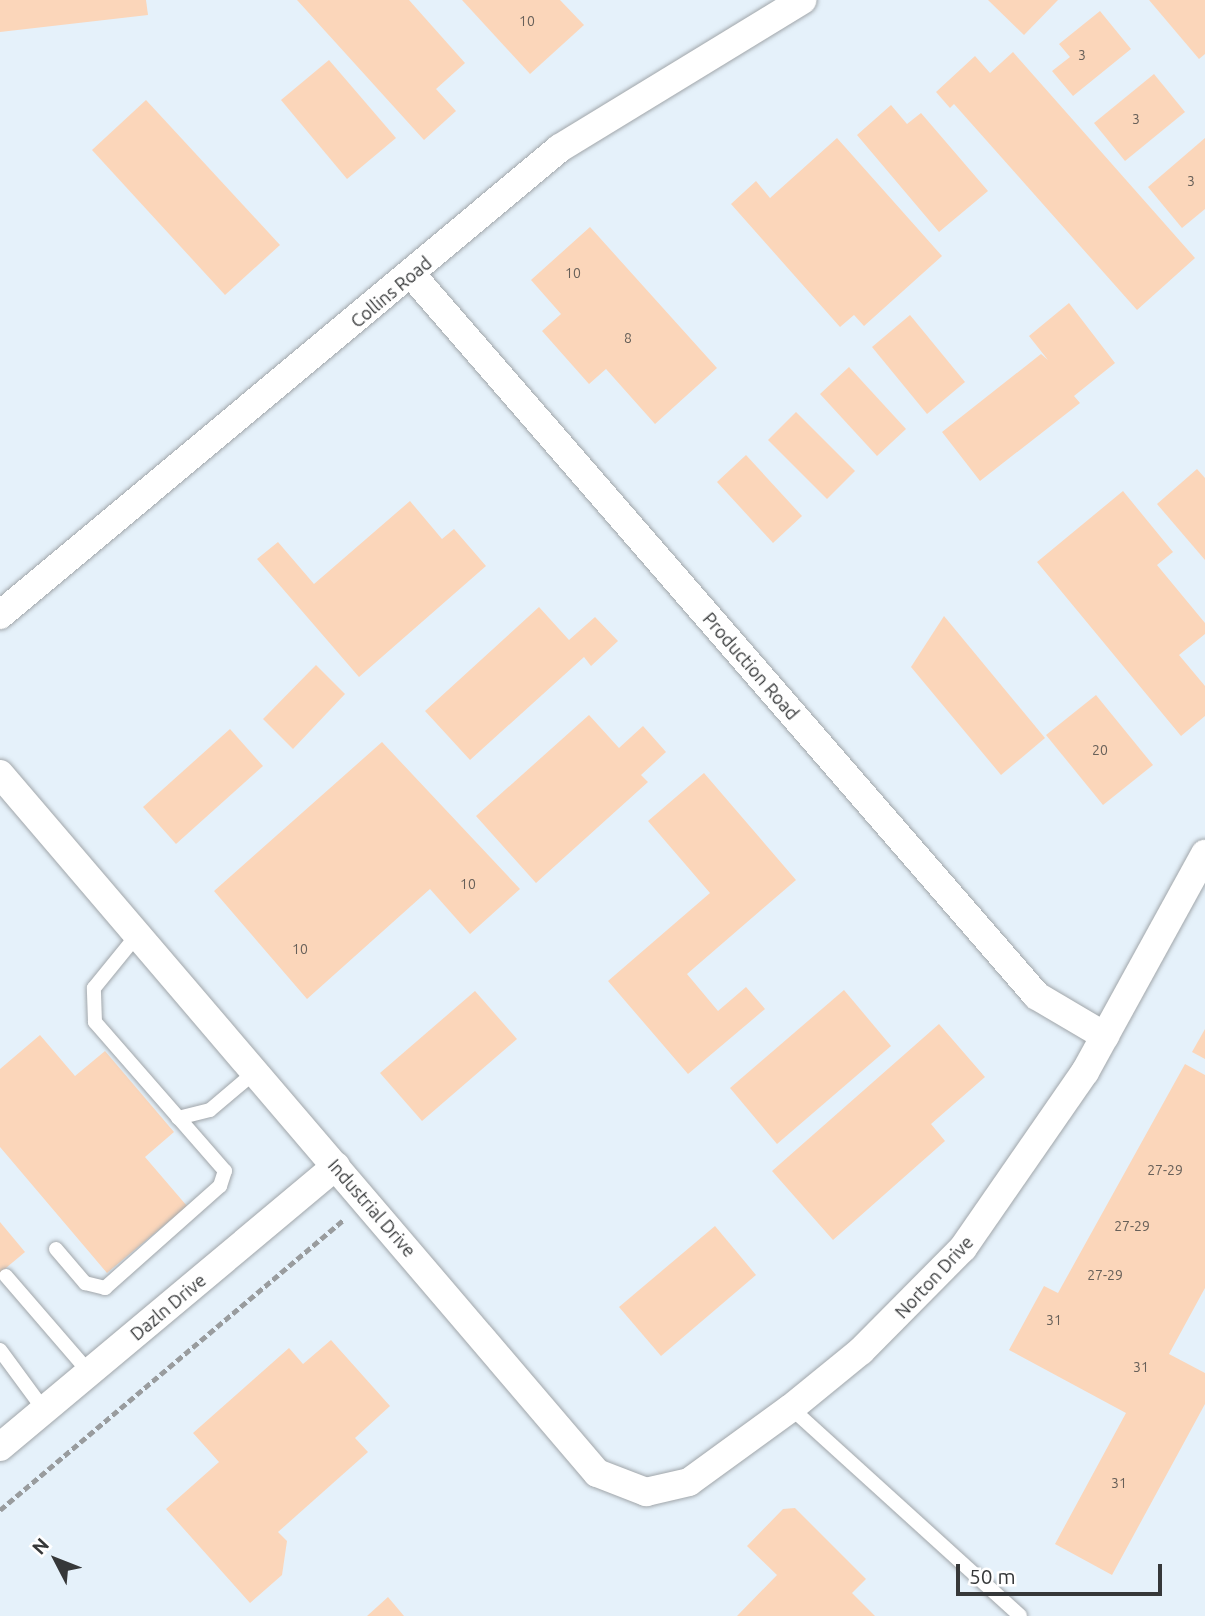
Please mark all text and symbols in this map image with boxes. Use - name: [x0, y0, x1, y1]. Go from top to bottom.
- house number: 10: [519, 13, 535, 29]
- house number: 3: [1078, 47, 1086, 63]
- house number: 3: [1132, 111, 1140, 127]
- house number: 3: [1187, 173, 1195, 189]
- street label: Collins Road: [346, 252, 436, 332]
- house number: 10: [565, 265, 581, 281]
- house number: 8: [624, 330, 632, 346]
- street label: Production Road: [699, 608, 803, 724]
- house number: 20: [1092, 742, 1108, 758]
- house number: 10: [460, 876, 476, 892]
- house number: 10: [292, 941, 308, 957]
- street label: Industrial Drive: [324, 1155, 420, 1261]
- house number: 27-29: [1147, 1162, 1183, 1178]
- house number: 27-29: [1114, 1218, 1150, 1234]
- street label: Norton Drive: [890, 1231, 978, 1323]
- house number: 27-29: [1087, 1267, 1123, 1283]
- street label: Dazln Drive: [126, 1269, 210, 1345]
- house number: 31: [1046, 1312, 1062, 1328]
- house number: 31: [1133, 1359, 1149, 1375]
- house number: 31: [1111, 1475, 1127, 1491]
- north arrow: [21, 1525, 91, 1595]
- text: N: [27, 1533, 53, 1559]
- scale bar: [960, 1550, 1166, 1594]
- text: 50 m: [969, 1564, 1016, 1588]

